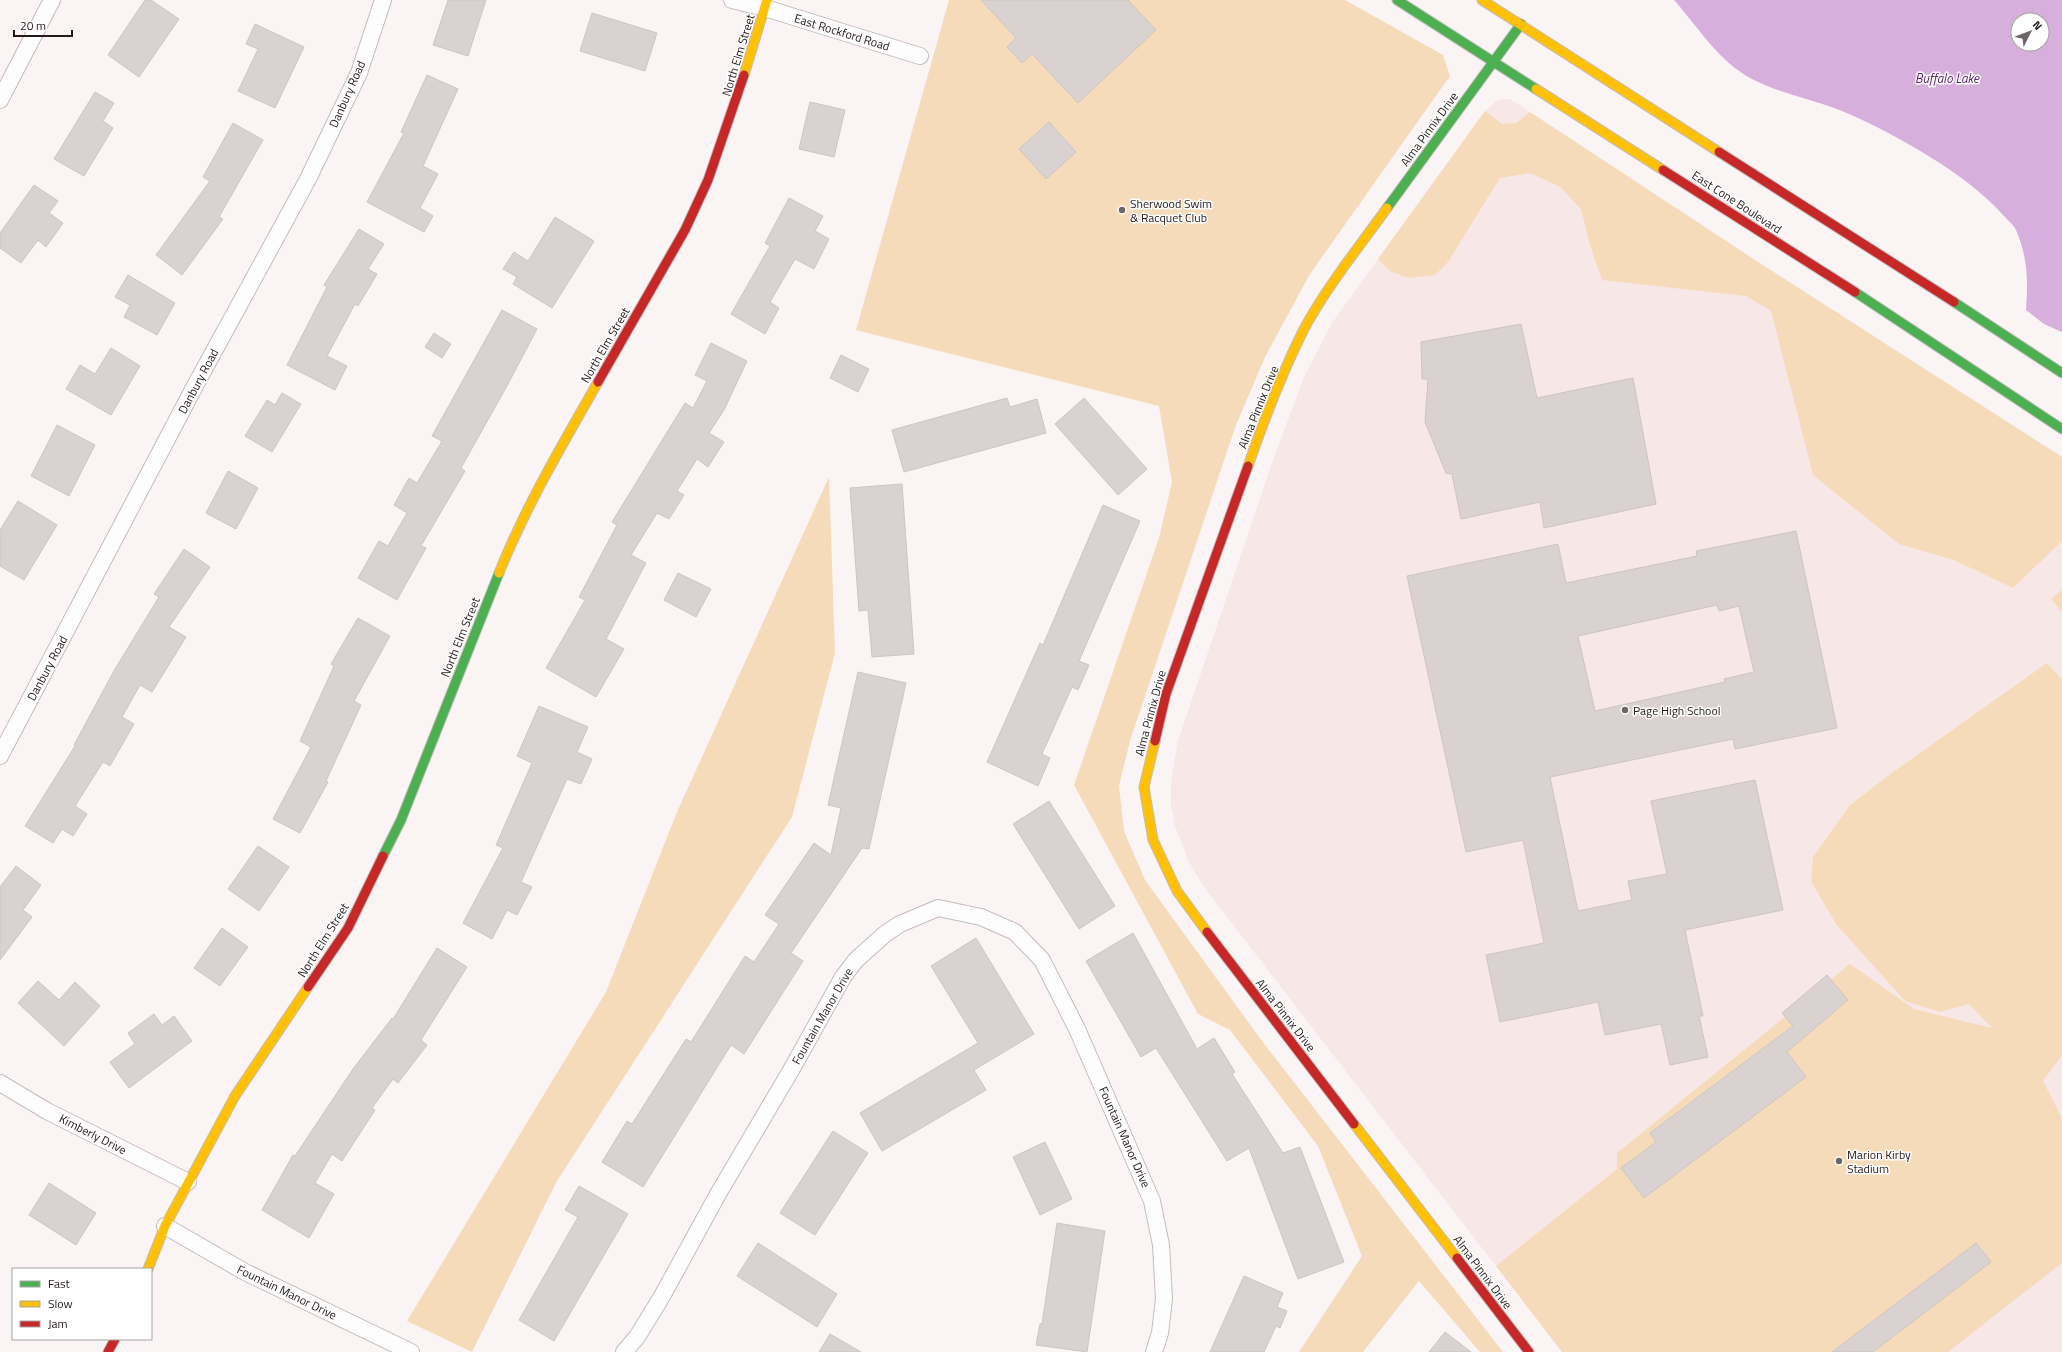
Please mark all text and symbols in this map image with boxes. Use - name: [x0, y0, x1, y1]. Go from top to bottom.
- street label: East Rockford Road: [792, 8, 892, 56]
- street label: North Elm Street: [717, 11, 760, 98]
- scale bar: [14, 12, 72, 38]
- north arrow: [2010, 12, 2050, 52]
- text: 20 m: [20, 16, 46, 35]
- text: N: [2029, 17, 2046, 33]
- street label: Danbury Road: [324, 57, 370, 131]
- water label: Buffalo Lake: [1915, 68, 1980, 88]
- street label: Alma Pinnix Drive: [1395, 88, 1463, 170]
- street label: East Cone Boulevard: [1688, 166, 1786, 238]
- place label: Sherwood Swim & Racquet Club: [1130, 194, 1212, 227]
- marker: Sherwood Swim & Racquet Club: [1117, 205, 1127, 215]
- street label: North Elm Street: [576, 303, 635, 386]
- street label: Danbury Road: [173, 345, 223, 417]
- street label: Alma Pinnix Drive: [1233, 363, 1283, 451]
- street label: North Elm Street: [435, 593, 485, 680]
- street label: Danbury Road: [22, 632, 72, 704]
- street label: Alma Pinnix Drive: [1129, 668, 1171, 758]
- place label: Page High School: [1633, 701, 1721, 720]
- marker: Page High School: [1620, 705, 1630, 715]
- street label: North Elm Street: [292, 898, 354, 981]
- street label: Fountain Manor Drive: [787, 964, 857, 1068]
- street label: Alma Pinnix Drive: [1251, 974, 1321, 1056]
- street label: Fountain Manor Drive: [1094, 1083, 1156, 1191]
- street label: Kimberly Drive: [56, 1109, 130, 1159]
- place label: Marion Kirby Stadium: [1847, 1145, 1911, 1178]
- marker: Marion Kirby Stadium: [1834, 1156, 1844, 1166]
- street label: Alma Pinnix Drive: [1449, 1231, 1517, 1313]
- street label: Fountain Manor Drive: [234, 1260, 340, 1324]
- legend: [12, 1268, 152, 1340]
- text: Fast: [48, 1274, 71, 1293]
- text: Slow: [48, 1294, 73, 1313]
- text: Jam: [48, 1314, 68, 1333]

